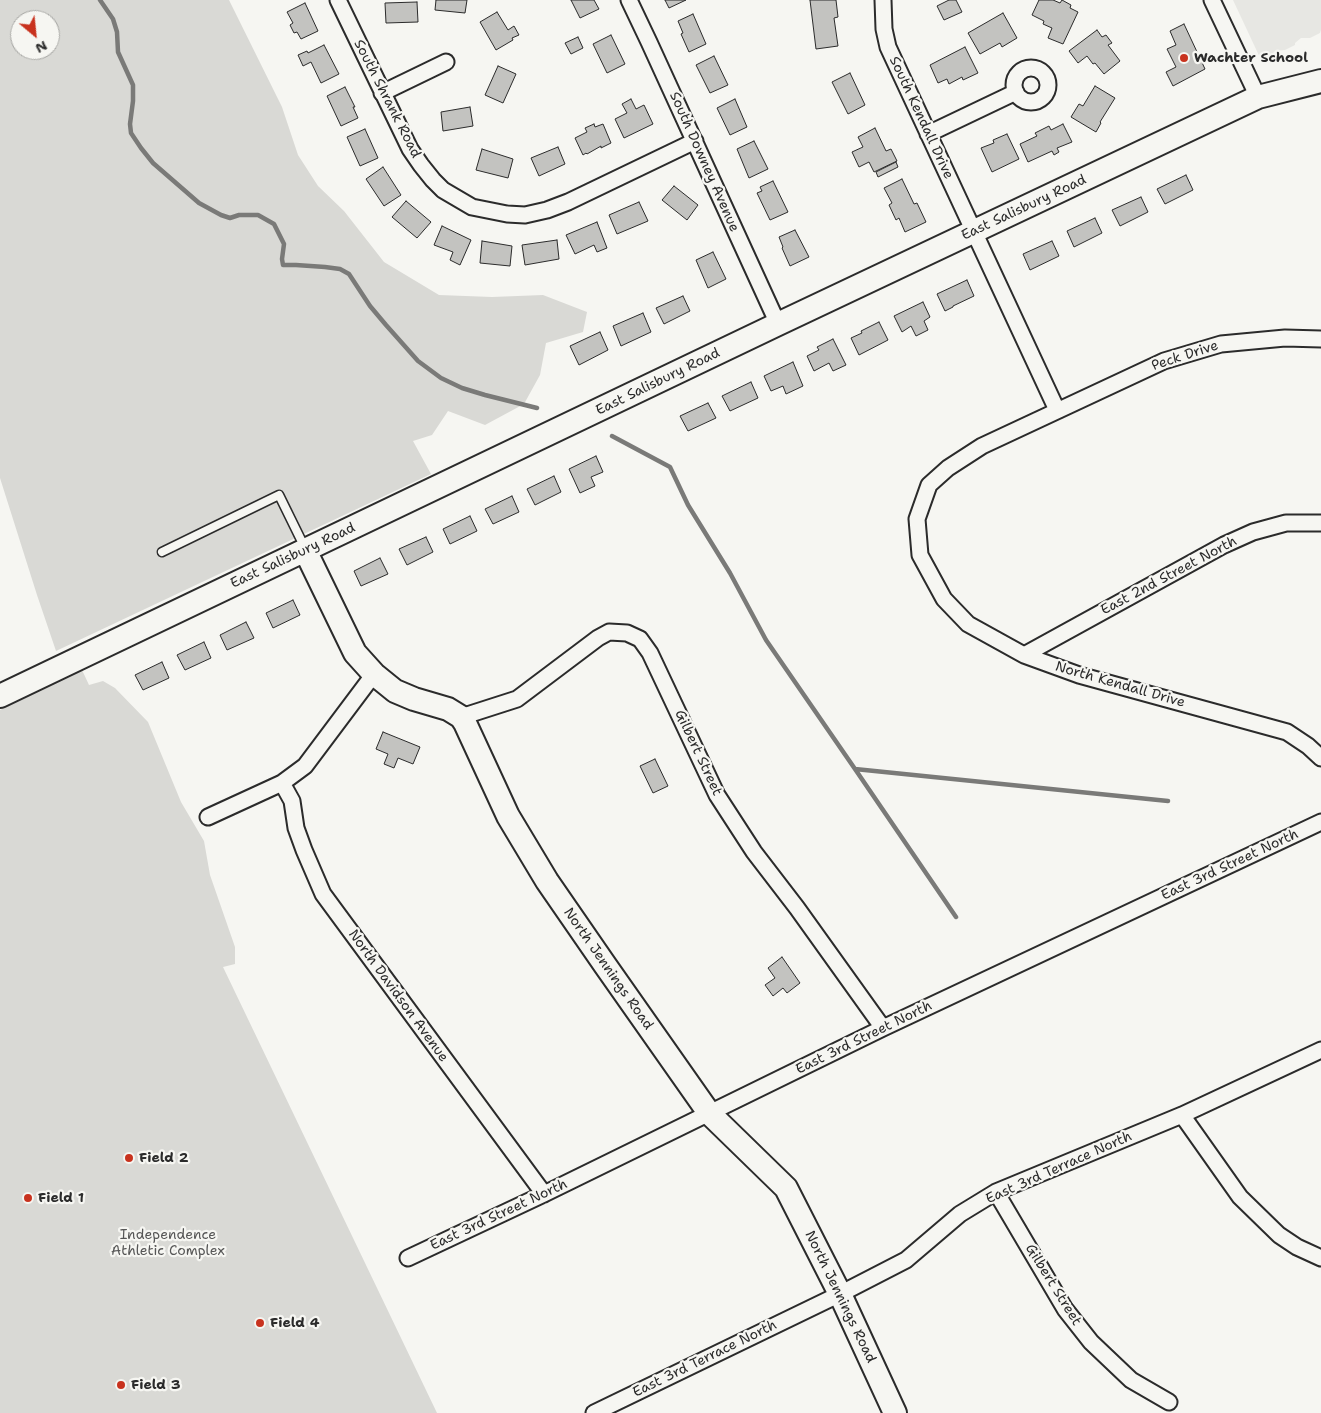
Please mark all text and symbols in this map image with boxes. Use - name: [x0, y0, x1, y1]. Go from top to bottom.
- north arrow: [10, 10, 60, 60]
- text: N: [32, 37, 51, 58]
- street label: South Shrank Road: [350, 37, 424, 161]
- place label: Wachter School: [1194, 50, 1308, 66]
- marker: Wachter School: [1178, 52, 1190, 64]
- street label: South Kendall Drive: [885, 54, 957, 182]
- street label: South Downey Avenue: [666, 89, 742, 235]
- street label: East Salisbury Road: [959, 172, 1089, 244]
- street label: Peck Drive: [1149, 337, 1221, 375]
- street label: East Salisbury Road: [593, 345, 723, 419]
- street label: East Salisbury Road: [228, 520, 358, 592]
- street label: East 2nd Street North: [1098, 533, 1240, 619]
- street label: North Kendall Drive: [1053, 658, 1187, 712]
- street label: Gilbert Street: [671, 707, 725, 799]
- street label: East 3rd Street North: [1159, 826, 1301, 904]
- street label: North Jennings Road: [560, 905, 656, 1033]
- street label: North Davidson Avenue: [344, 927, 452, 1065]
- street label: East 3rd Street North: [793, 998, 935, 1078]
- street label: East 3rd Terrace North: [983, 1128, 1135, 1208]
- place label: Field 2: [139, 1150, 189, 1166]
- marker: Field 2: [123, 1152, 135, 1164]
- street label: East 3rd Street North: [428, 1176, 570, 1254]
- place label: Field 1: [38, 1190, 84, 1206]
- marker: Field 1: [22, 1192, 34, 1204]
- park label: Independence Athletic Complex: [111, 1227, 225, 1260]
- street label: North Jennings Road: [801, 1228, 879, 1366]
- street label: Gilbert Street: [1021, 1241, 1085, 1329]
- place label: Field 4: [270, 1315, 320, 1331]
- marker: Field 4: [254, 1317, 266, 1329]
- street label: East 3rd Terrace North: [630, 1317, 780, 1401]
- place label: Field 3: [131, 1377, 181, 1393]
- marker: Field 3: [115, 1379, 127, 1391]

